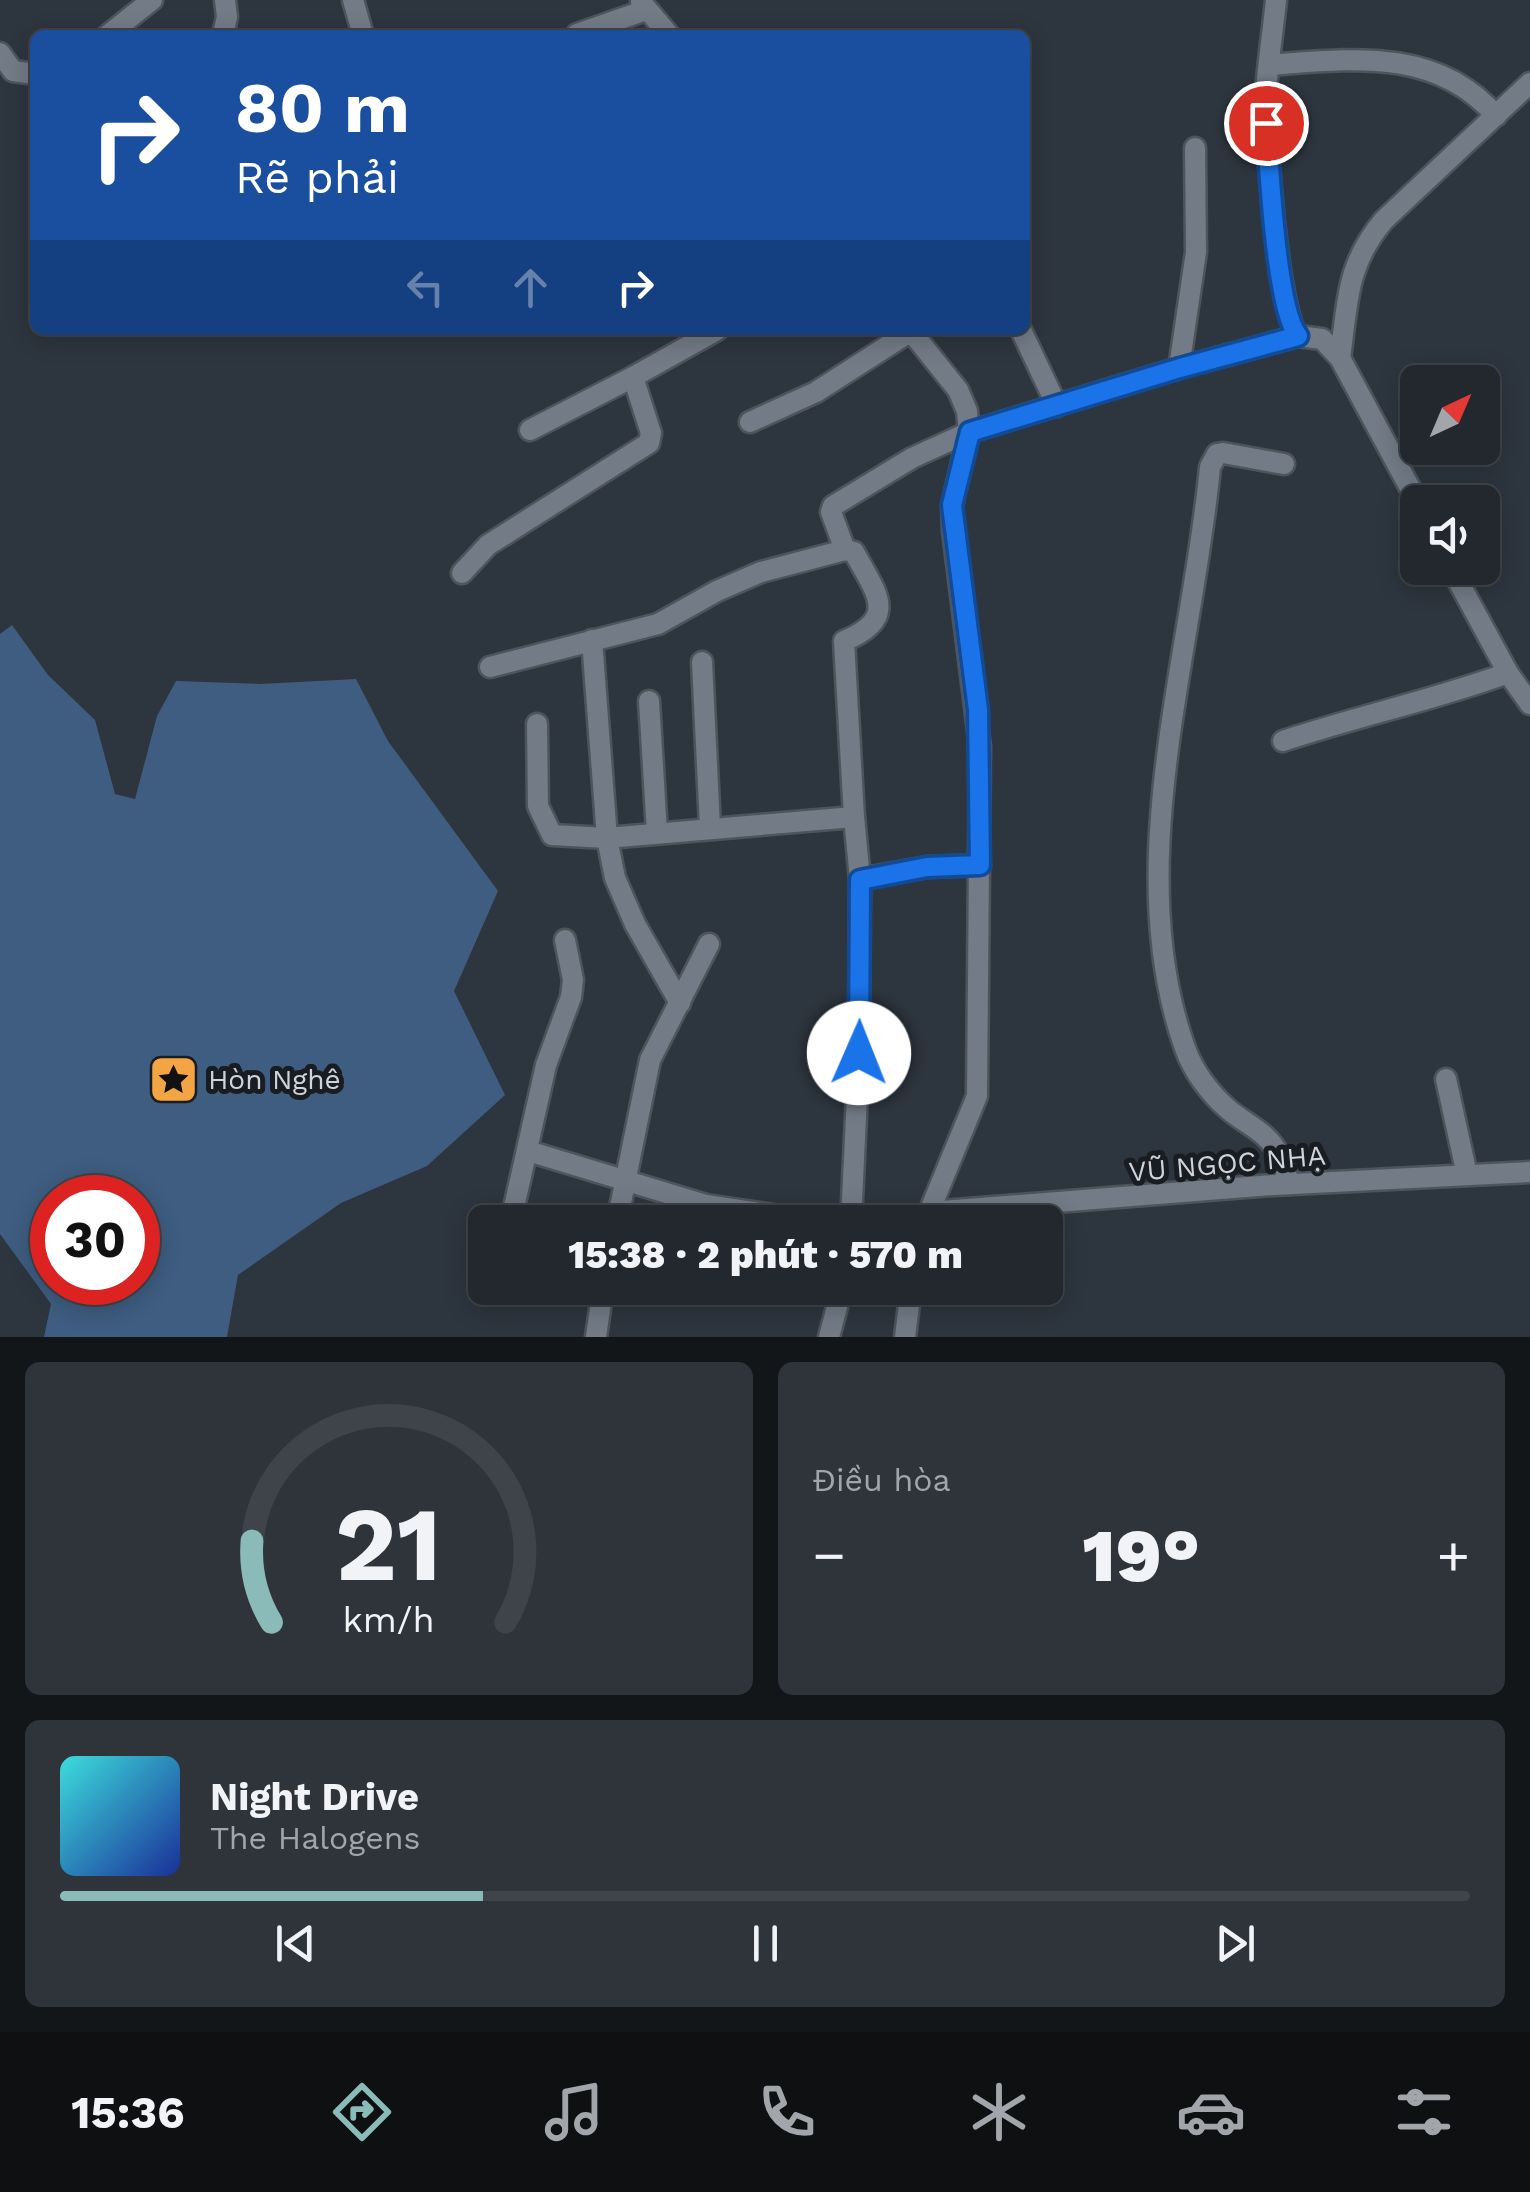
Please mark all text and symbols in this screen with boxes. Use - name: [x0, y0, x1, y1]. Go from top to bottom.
- text: 80 m: [235, 67, 410, 149]
- icon: right: [70, 70, 200, 200]
- pin: [1224, 81, 1309, 166]
- icon: arrive: [1239, 96, 1294, 151]
- text: Rẽ phải: [235, 151, 399, 204]
- icon: left: [398, 260, 453, 315]
- icon: ahead: [503, 260, 558, 315]
- icon: right: [608, 260, 663, 315]
- north arrow: [1400, 365, 1500, 465]
- map controls: [1400, 365, 1500, 585]
- button: sound: [1400, 485, 1500, 585]
- position arrow: [807, 1001, 911, 1105]
- place icon: Hòn Nghê: [147, 1053, 199, 1105]
- place label: Hòn Nghê: [208, 1063, 341, 1096]
- street label: VŨ NGỌC NHẠ: [1127, 1138, 1327, 1189]
- speed limit sign: 30: [30, 1175, 160, 1305]
- text: 15:38 · 2 phút · 570 m: [568, 1233, 963, 1277]
- text: Điều hòa: [813, 1461, 951, 1499]
- text: 21: [335, 1483, 442, 1605]
- text: 19°: [1082, 1511, 1200, 1599]
- text: −: [813, 1523, 846, 1587]
- text: +: [1437, 1523, 1470, 1587]
- text: km/h: [343, 1599, 435, 1641]
- text: Night Drive: [210, 1775, 419, 1819]
- text: The Halogens: [210, 1819, 420, 1857]
- icon: previous: [268, 1916, 323, 1971]
- icon: pause: [738, 1916, 793, 1971]
- icon: next: [1208, 1916, 1263, 1971]
- icon: directions: [327, 2077, 397, 2147]
- icon: music: [539, 2077, 609, 2147]
- icon: phone: [752, 2077, 822, 2147]
- icon: climate: [964, 2077, 1034, 2147]
- icon: car: [1176, 2077, 1246, 2147]
- icon: filters: [1389, 2077, 1459, 2147]
- text: 15:36: [71, 2086, 185, 2139]

